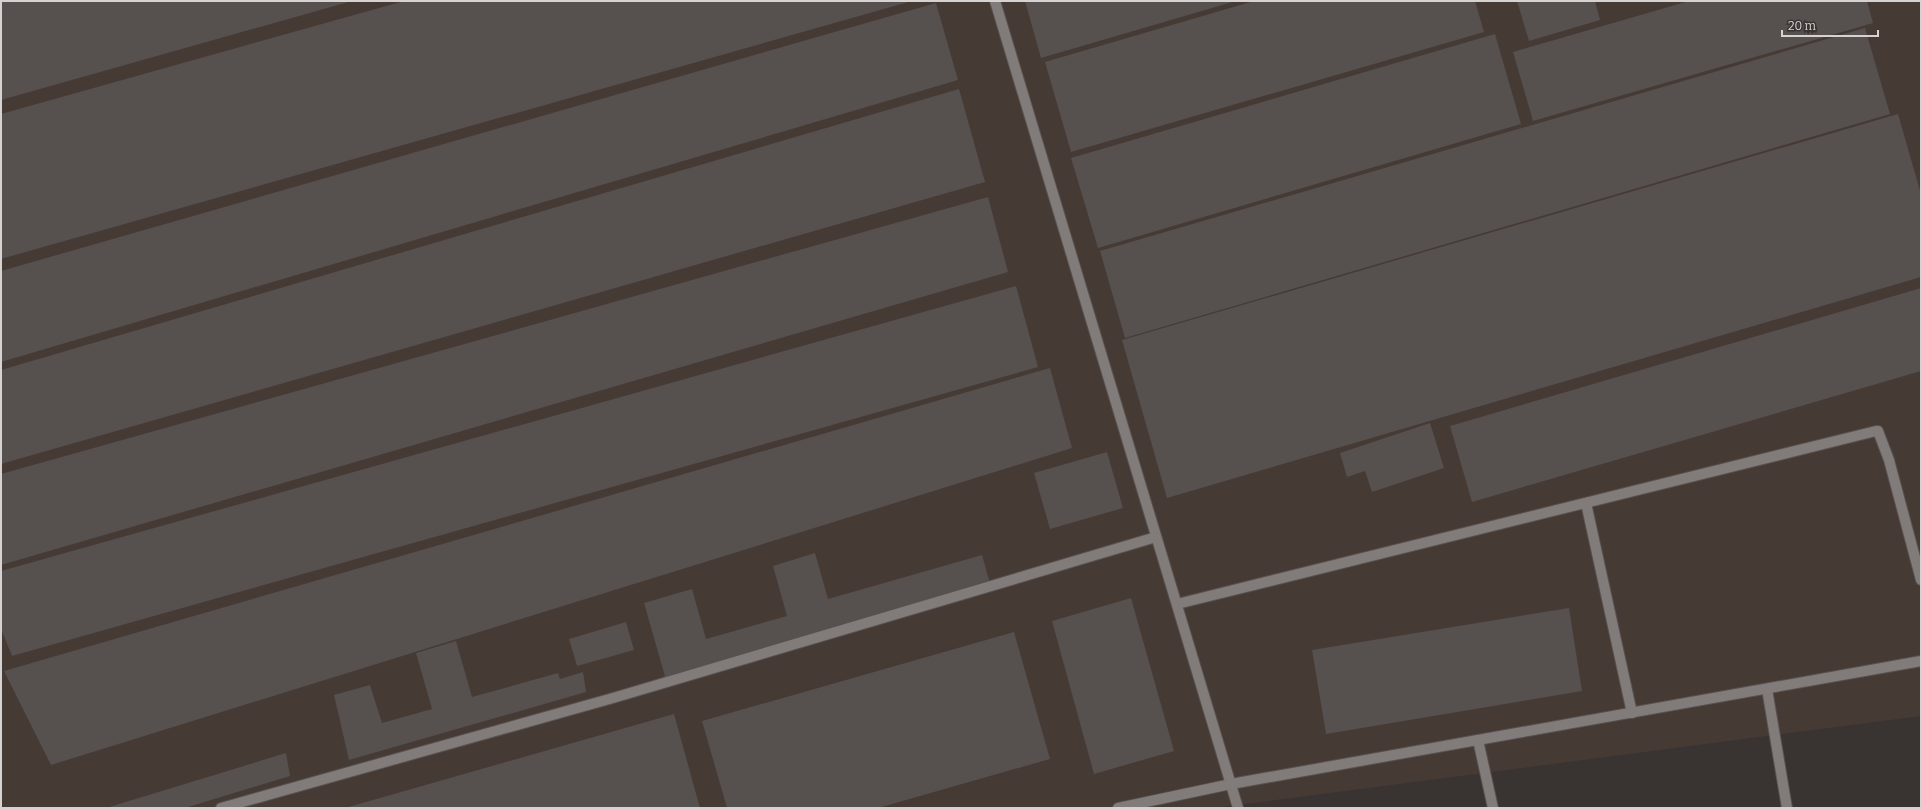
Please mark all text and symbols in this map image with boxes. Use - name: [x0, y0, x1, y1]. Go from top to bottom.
- scale bar: [1782, 12, 1878, 38]
- text: 20 m: [1788, 19, 1817, 33]

